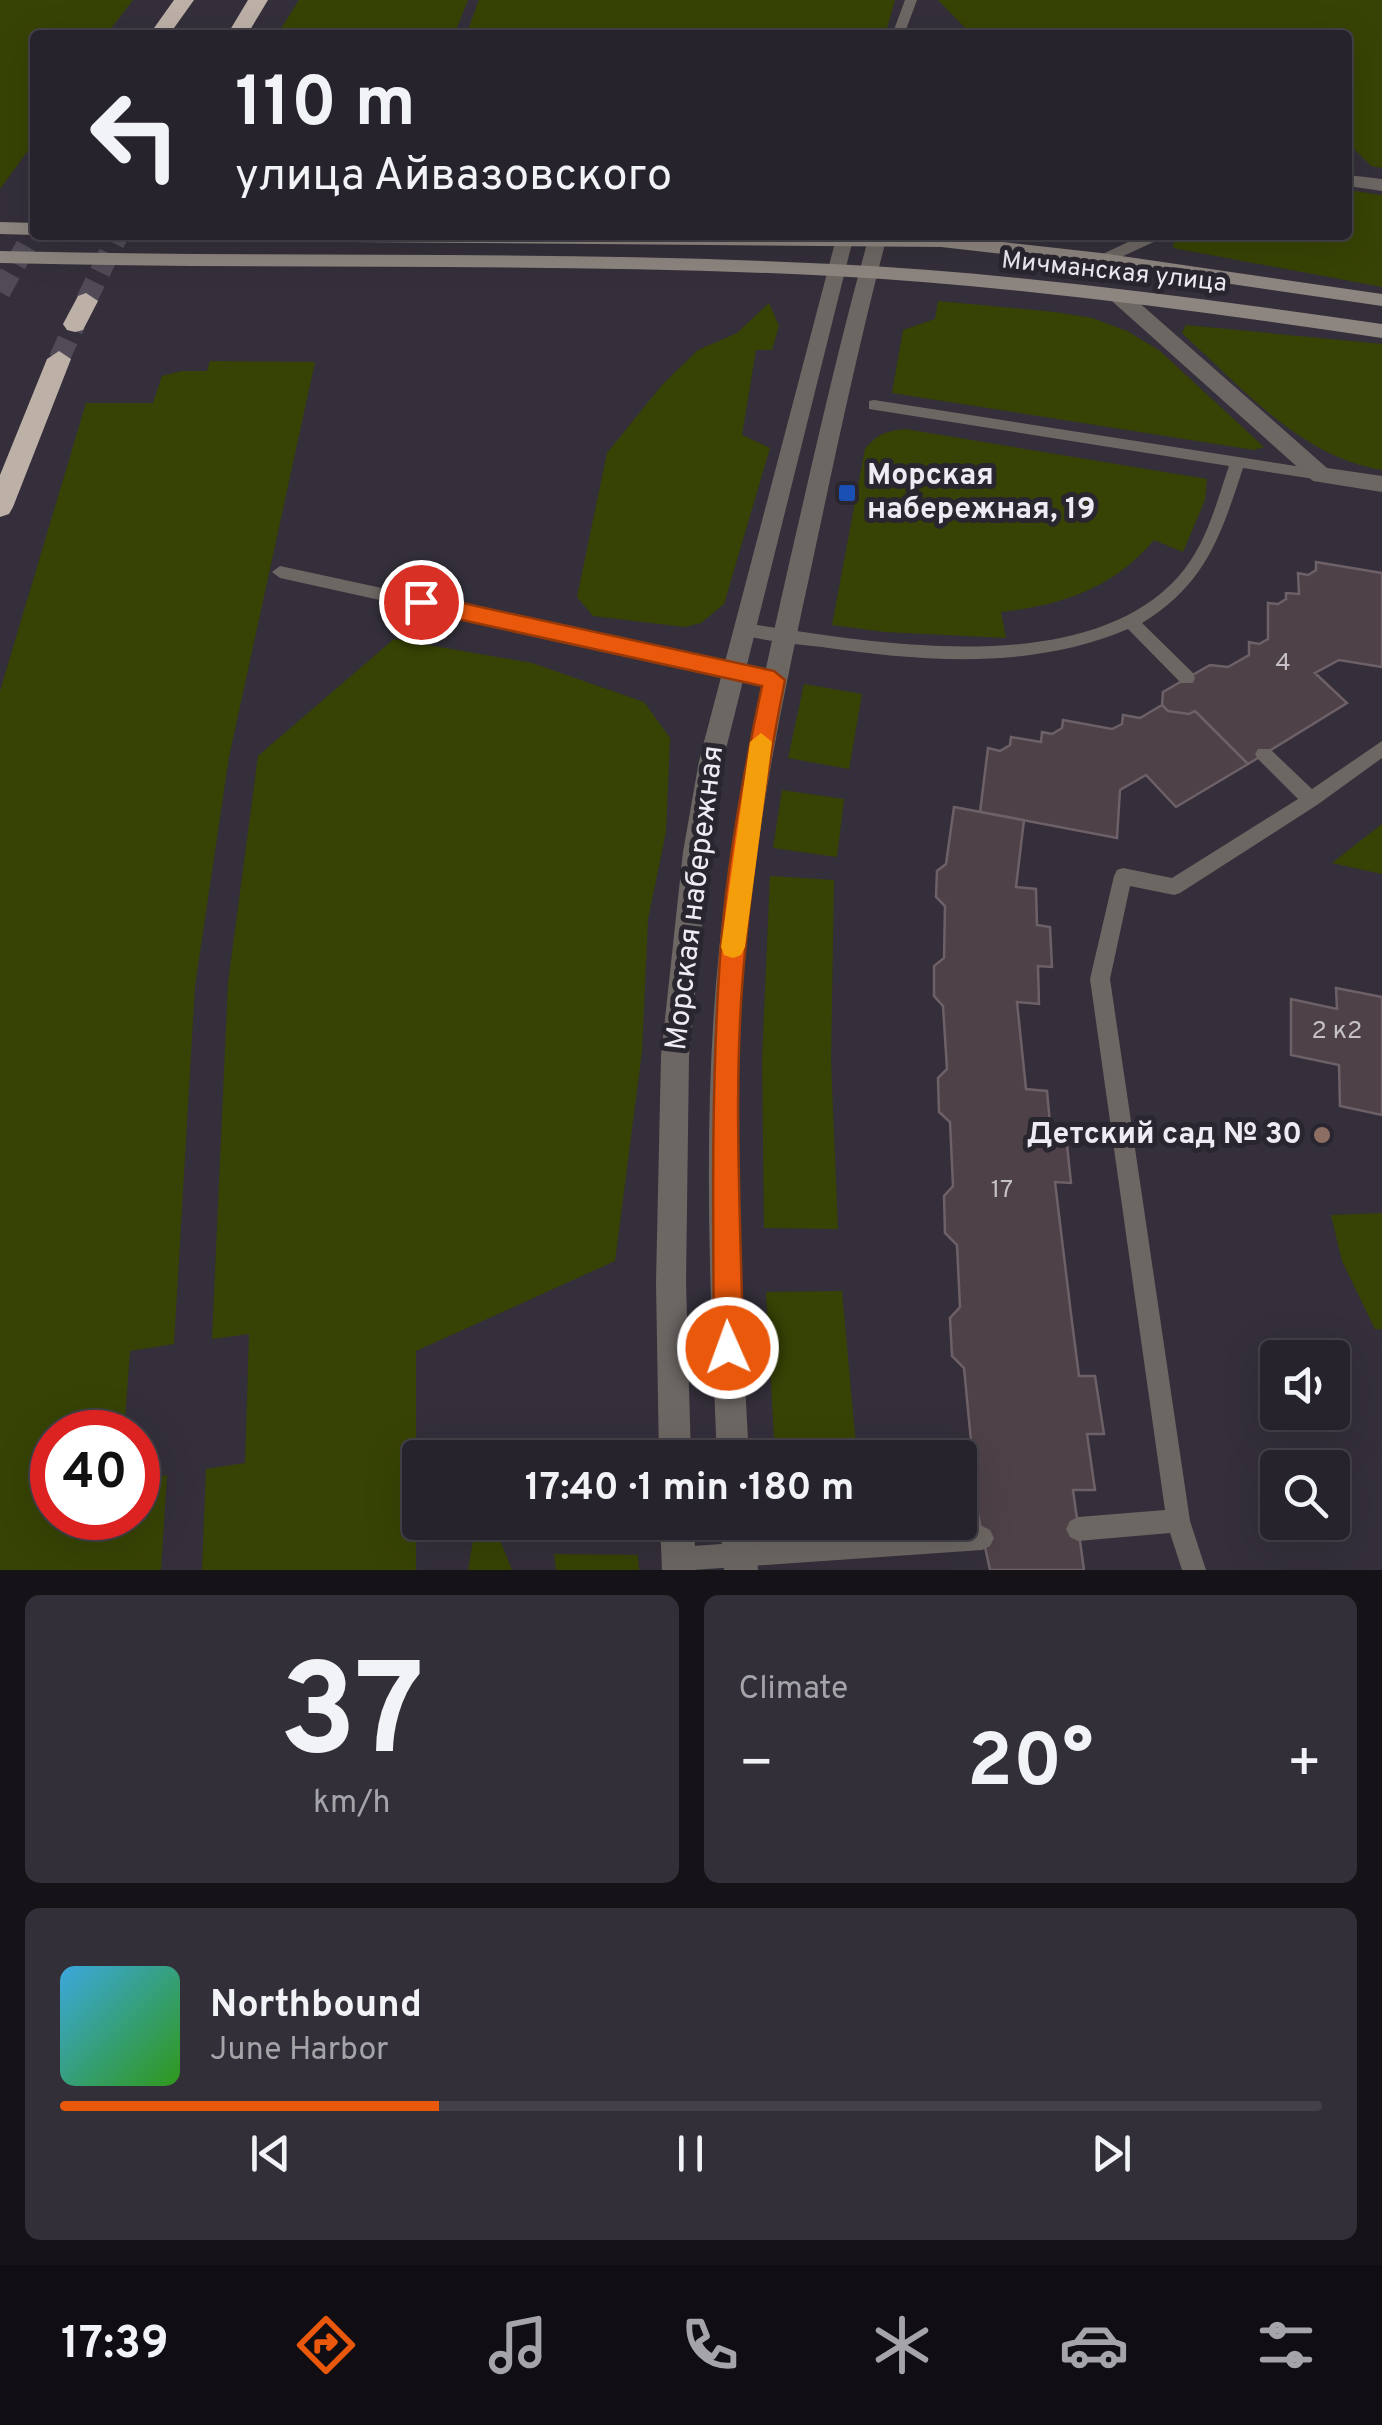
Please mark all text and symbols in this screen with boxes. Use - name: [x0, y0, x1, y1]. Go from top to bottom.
- text: 110 m: [235, 62, 416, 151]
- icon: left: [70, 70, 200, 200]
- text: улица Айвазовского: [235, 149, 672, 206]
- street label: Мичманская улица: [1000, 245, 1228, 301]
- place label: Морская набережная, 19: [867, 458, 1095, 529]
- marker: Морская набережная, 19: [836, 482, 858, 504]
- pin: [379, 560, 464, 645]
- icon: arrive: [394, 575, 449, 630]
- house number: 4: [1275, 648, 1291, 680]
- street label: Морская набережная: [659, 744, 733, 1052]
- house number: 2 к2: [1312, 1016, 1362, 1048]
- place label: Детский сад № 30: [1027, 1117, 1302, 1154]
- marker: Детский сад № 30: [1311, 1124, 1333, 1146]
- house number: 17: [991, 1175, 1013, 1207]
- position arrow: [676, 1296, 780, 1400]
- map controls: [1260, 1340, 1350, 1540]
- button: sound: [1260, 1340, 1350, 1430]
- speed limit sign: 40: [30, 1410, 160, 1540]
- button: search: [1260, 1450, 1350, 1540]
- text: 17:40 · 1 min · 180 m: [525, 1465, 854, 1514]
- text: 37: [279, 1636, 425, 1801]
- text: Climate: [739, 1670, 848, 1710]
- text: 20°: [967, 1718, 1093, 1813]
- text: −: [739, 1731, 774, 1801]
- text: +: [1287, 1731, 1322, 1801]
- text: km/h: [313, 1784, 391, 1824]
- text: Northbound: [210, 1982, 422, 2031]
- text: June Harbor: [210, 2031, 389, 2071]
- icon: previous: [243, 2126, 298, 2181]
- icon: pause: [663, 2126, 718, 2181]
- icon: next: [1084, 2126, 1139, 2181]
- icon: directions: [291, 2310, 361, 2380]
- icon: music: [483, 2310, 553, 2380]
- icon: phone: [675, 2310, 745, 2380]
- icon: climate: [867, 2310, 937, 2380]
- icon: car: [1059, 2310, 1129, 2380]
- icon: filters: [1251, 2310, 1321, 2380]
- text: 17:39: [61, 2317, 169, 2374]

